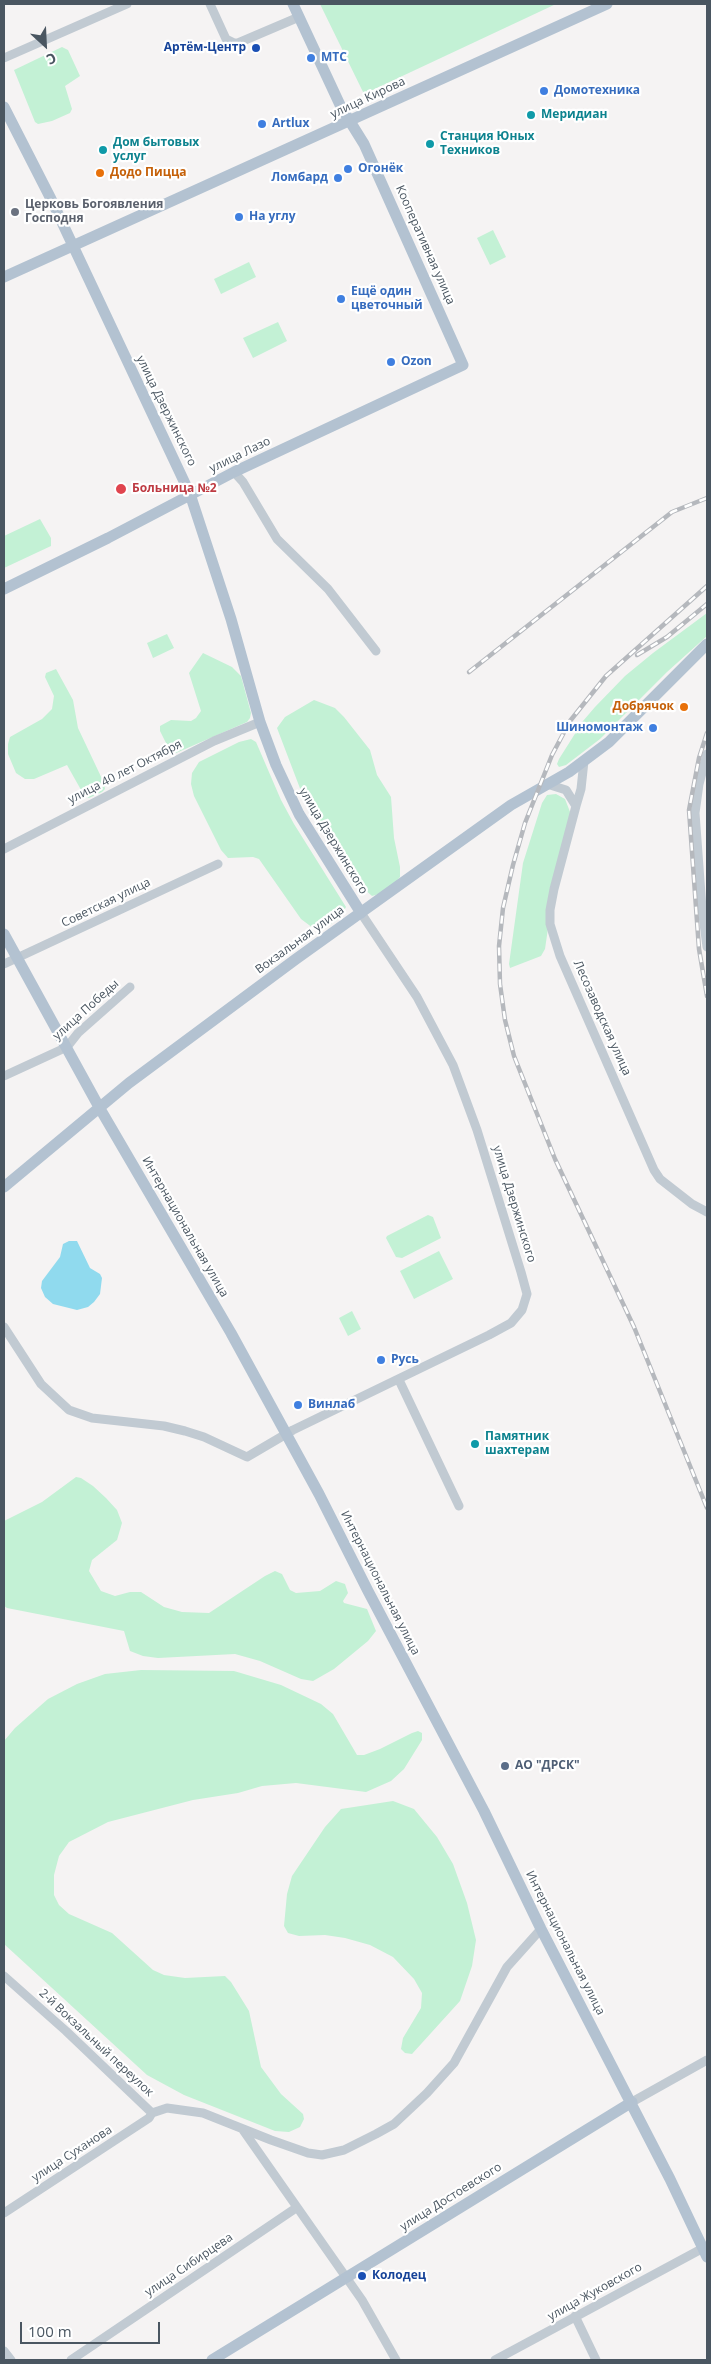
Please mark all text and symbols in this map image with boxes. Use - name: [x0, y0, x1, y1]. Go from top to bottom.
- north arrow: [20, 20, 70, 70]
- place label: Артём-Центр: [164, 41, 246, 55]
- marker: Артём-Центр: [250, 42, 262, 54]
- text: С: [43, 49, 60, 70]
- place label: МТС: [321, 51, 347, 65]
- marker: МТС: [305, 52, 317, 64]
- street label: улица Кирова: [328, 74, 408, 122]
- place label: Домотехника: [554, 84, 640, 98]
- marker: Домотехника: [538, 85, 550, 97]
- place label: Меридиан: [541, 108, 607, 122]
- marker: Меридиан: [525, 109, 537, 121]
- place label: Artlux: [272, 117, 309, 131]
- marker: Artlux: [256, 118, 268, 130]
- place label: Станция Юных Техников: [440, 130, 535, 158]
- place label: Дом бытовых услуг: [113, 136, 199, 164]
- marker: Станция Юных Техников: [424, 138, 436, 150]
- marker: Дом бытовых услуг: [97, 144, 109, 156]
- place label: Огонёк: [358, 162, 403, 176]
- marker: Огонёк: [342, 163, 354, 175]
- place label: Додо Пицца: [110, 166, 186, 180]
- marker: Додо Пицца: [94, 167, 106, 179]
- place label: Ломбард: [271, 171, 328, 185]
- marker: Ломбард: [332, 172, 344, 184]
- street label: Кооперативная улица: [392, 183, 458, 307]
- place label: Церковь Богоявления Господня: [25, 198, 163, 226]
- marker: Церковь Богоявления Господня: [9, 206, 21, 218]
- place label: На углу: [249, 210, 296, 224]
- marker: На углу: [233, 211, 245, 223]
- place label: Ещё один цветочный: [351, 285, 423, 313]
- marker: Ещё один цветочный: [335, 293, 347, 305]
- street label: улица Дзержинского: [133, 353, 199, 469]
- place label: Ozon: [401, 355, 432, 369]
- marker: Ozon: [385, 356, 397, 368]
- street label: улица Лазо: [207, 434, 273, 476]
- marker: Больница №2: [114, 482, 128, 496]
- place label: Больница №2: [132, 482, 217, 496]
- place label: Добрячок: [613, 700, 674, 714]
- marker: Добрячок: [678, 701, 690, 713]
- place label: Шиномонтаж: [556, 721, 643, 735]
- marker: Шиномонтаж: [647, 722, 659, 734]
- street label: улица 40 лет Октября: [66, 737, 184, 807]
- street label: улица Дзержинского: [296, 785, 370, 897]
- street label: Советская улица: [59, 875, 153, 931]
- street label: Вокзальная улица: [253, 903, 347, 977]
- street label: Лесозаводская улица: [570, 958, 634, 1078]
- street label: улица Победы: [50, 977, 122, 1043]
- street label: улица Дзержинского: [489, 1144, 539, 1264]
- street label: Интернациональная улица: [139, 1154, 231, 1300]
- place label: Русь: [391, 1353, 419, 1367]
- marker: Русь: [375, 1354, 387, 1366]
- place label: Винлаб: [308, 1398, 355, 1412]
- marker: Винлаб: [292, 1399, 304, 1411]
- place label: Памятник шахтерам: [485, 1430, 550, 1458]
- marker: Памятник шахтерам: [469, 1438, 481, 1450]
- street label: Интернациональная улица: [337, 1508, 423, 1658]
- place label: АО "ДРСК": [515, 1759, 580, 1773]
- marker: АО "ДРСК": [499, 1760, 511, 1772]
- street label: Интернациональная улица: [522, 1868, 608, 2018]
- street label: 2-й Вокзальный переулок: [36, 1986, 156, 2100]
- street label: улица Суханова: [29, 2123, 115, 2185]
- street label: улица Достоевского: [398, 2160, 504, 2234]
- street label: улица Сибирцева: [142, 2230, 236, 2300]
- street label: улица Жуковского: [545, 2260, 645, 2324]
- place label: Колодец: [372, 2269, 426, 2283]
- marker: Колодец: [356, 2270, 368, 2282]
- scale bar: [22, 2312, 162, 2344]
- text: 100 m: [28, 2321, 72, 2341]

